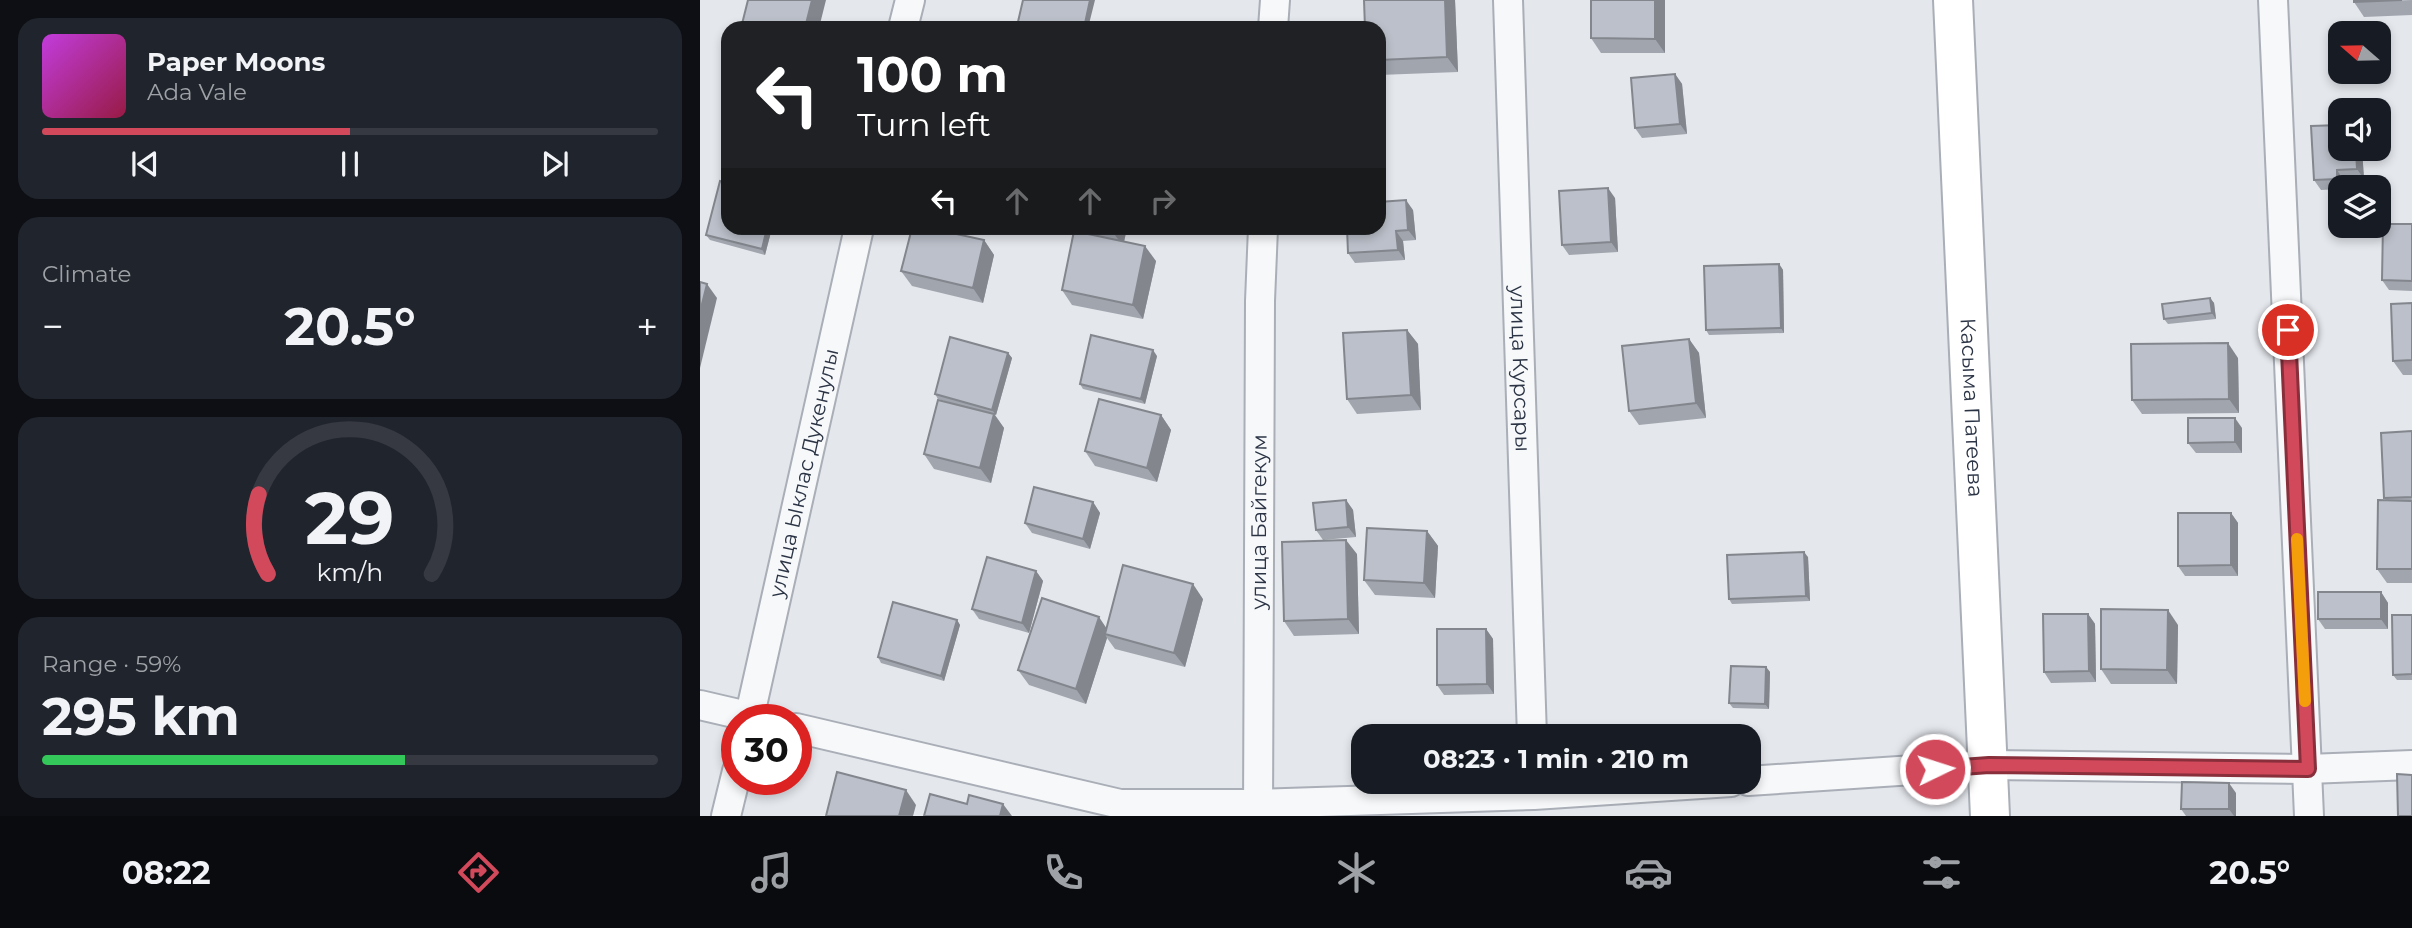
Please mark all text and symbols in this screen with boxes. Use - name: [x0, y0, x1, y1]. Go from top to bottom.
- north arrow: [2328, 21, 2390, 84]
- map controls: [2328, 21, 2391, 238]
- text: 100 m: [857, 45, 1008, 104]
- text: Paper Moons: [147, 46, 325, 78]
- icon: left: [742, 49, 833, 140]
- text: Ada Vale: [147, 78, 247, 106]
- button: sound: [2328, 98, 2391, 161]
- text: Turn left: [857, 105, 991, 144]
- icon: previous: [126, 145, 164, 183]
- icon: pause: [331, 145, 369, 183]
- icon: next: [536, 145, 574, 183]
- button: layers: [2328, 175, 2391, 238]
- icon: left: [925, 182, 963, 220]
- icon: ahead: [998, 182, 1036, 220]
- icon: ahead: [1071, 182, 1109, 220]
- icon: right: [1144, 182, 1182, 220]
- text: Climate: [42, 260, 131, 288]
- street label: улица Курсары: [1505, 284, 1536, 452]
- text: 20.5°: [284, 295, 416, 358]
- pin: [2258, 300, 2318, 360]
- text: −: [42, 303, 64, 350]
- text: +: [636, 303, 658, 350]
- icon: arrive: [2269, 311, 2307, 349]
- street label: Касыма Патеева: [1955, 317, 1989, 498]
- street label: улица Ыклас Дукенулы: [763, 346, 844, 601]
- street label: улица Байгекум: [1246, 434, 1271, 611]
- text: 29: [305, 474, 395, 562]
- text: km/h: [317, 556, 383, 586]
- text: Range · 59%: [42, 650, 181, 678]
- text: 295 km: [42, 685, 240, 748]
- speed limit sign: 30: [721, 704, 812, 795]
- position arrow: [1898, 732, 1972, 806]
- text: 08:23 · 1 min · 210 m: [1423, 743, 1689, 775]
- icon: directions: [454, 848, 503, 897]
- icon: music: [747, 848, 796, 897]
- icon: phone: [1039, 848, 1088, 897]
- icon: climate: [1332, 848, 1381, 897]
- icon: car: [1624, 848, 1673, 897]
- icon: filters: [1917, 848, 1966, 897]
- text: 08:22: [122, 853, 211, 892]
- text: 20.5°: [2209, 853, 2290, 892]

